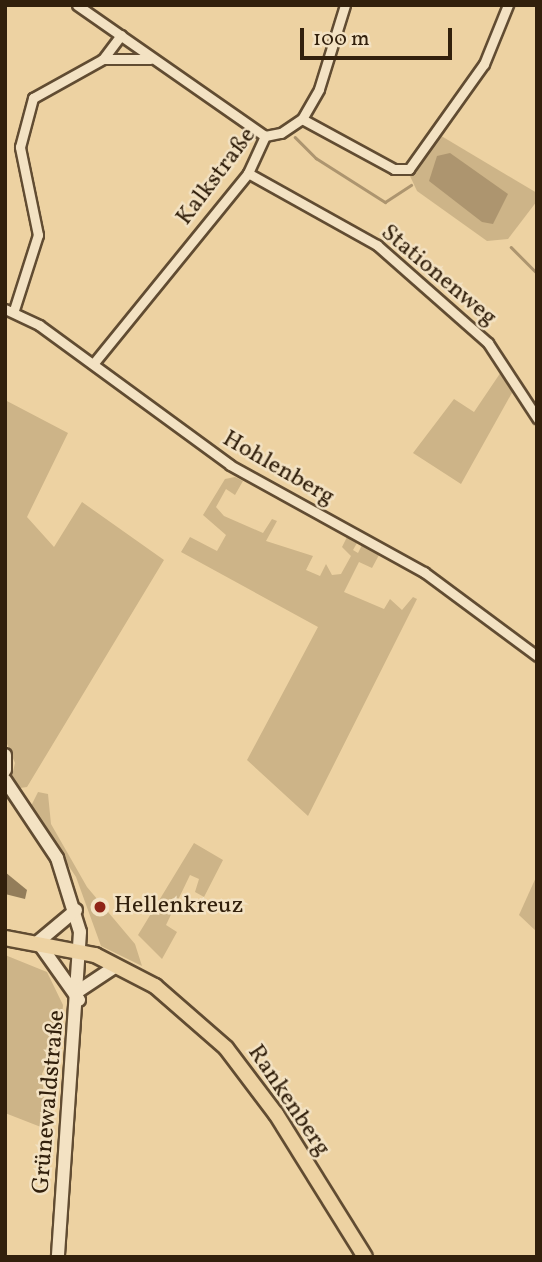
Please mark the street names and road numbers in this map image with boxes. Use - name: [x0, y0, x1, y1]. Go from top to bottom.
- street label: Kalkstraße: [171, 122, 263, 232]
- street label: Stationenweg: [374, 219, 502, 333]
- street label: Hohlenberg: [217, 425, 339, 513]
- street label: Grünewaldstraße: [28, 1009, 72, 1195]
- street label: Rankenberg: [240, 1040, 336, 1162]

